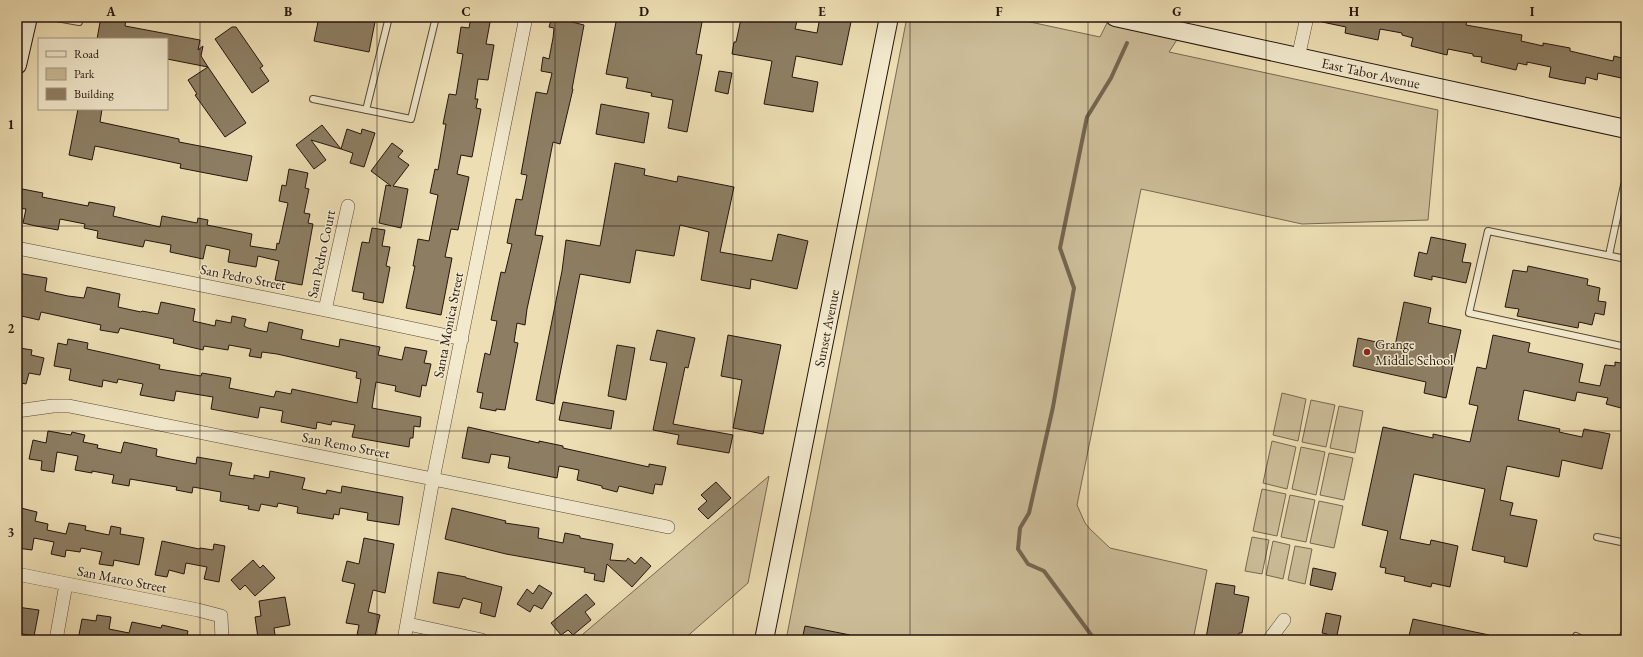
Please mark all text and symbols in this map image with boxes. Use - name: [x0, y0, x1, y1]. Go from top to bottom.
- text: A: [105, 3, 116, 20]
- text: B: [284, 3, 292, 20]
- text: C: [461, 3, 471, 20]
- text: D: [639, 3, 649, 20]
- text: E: [818, 3, 826, 20]
- text: F: [995, 3, 1003, 20]
- text: G: [1172, 3, 1182, 20]
- text: H: [1349, 3, 1360, 20]
- text: I: [1530, 3, 1535, 20]
- legend: [38, 38, 168, 110]
- text: Road: [74, 46, 100, 62]
- street label: East Tabor Avenue: [1320, 54, 1422, 93]
- text: Park: [74, 66, 95, 82]
- text: Building: [74, 86, 115, 102]
- text: 1: [8, 116, 15, 133]
- street label: San Pedro Court: [303, 208, 339, 300]
- street label: San Pedro Street: [199, 260, 288, 294]
- street label: Santa Monica Street: [429, 270, 467, 379]
- street label: Sunset Avenue: [810, 287, 843, 369]
- text: 2: [8, 320, 15, 337]
- place label: Grange Middle School: [1375, 335, 1454, 369]
- marker: Grange Middle School: [1362, 347, 1372, 357]
- street label: San Remo Street: [301, 428, 392, 462]
- text: 3: [8, 524, 15, 541]
- street label: San Marco Street: [76, 562, 169, 597]

